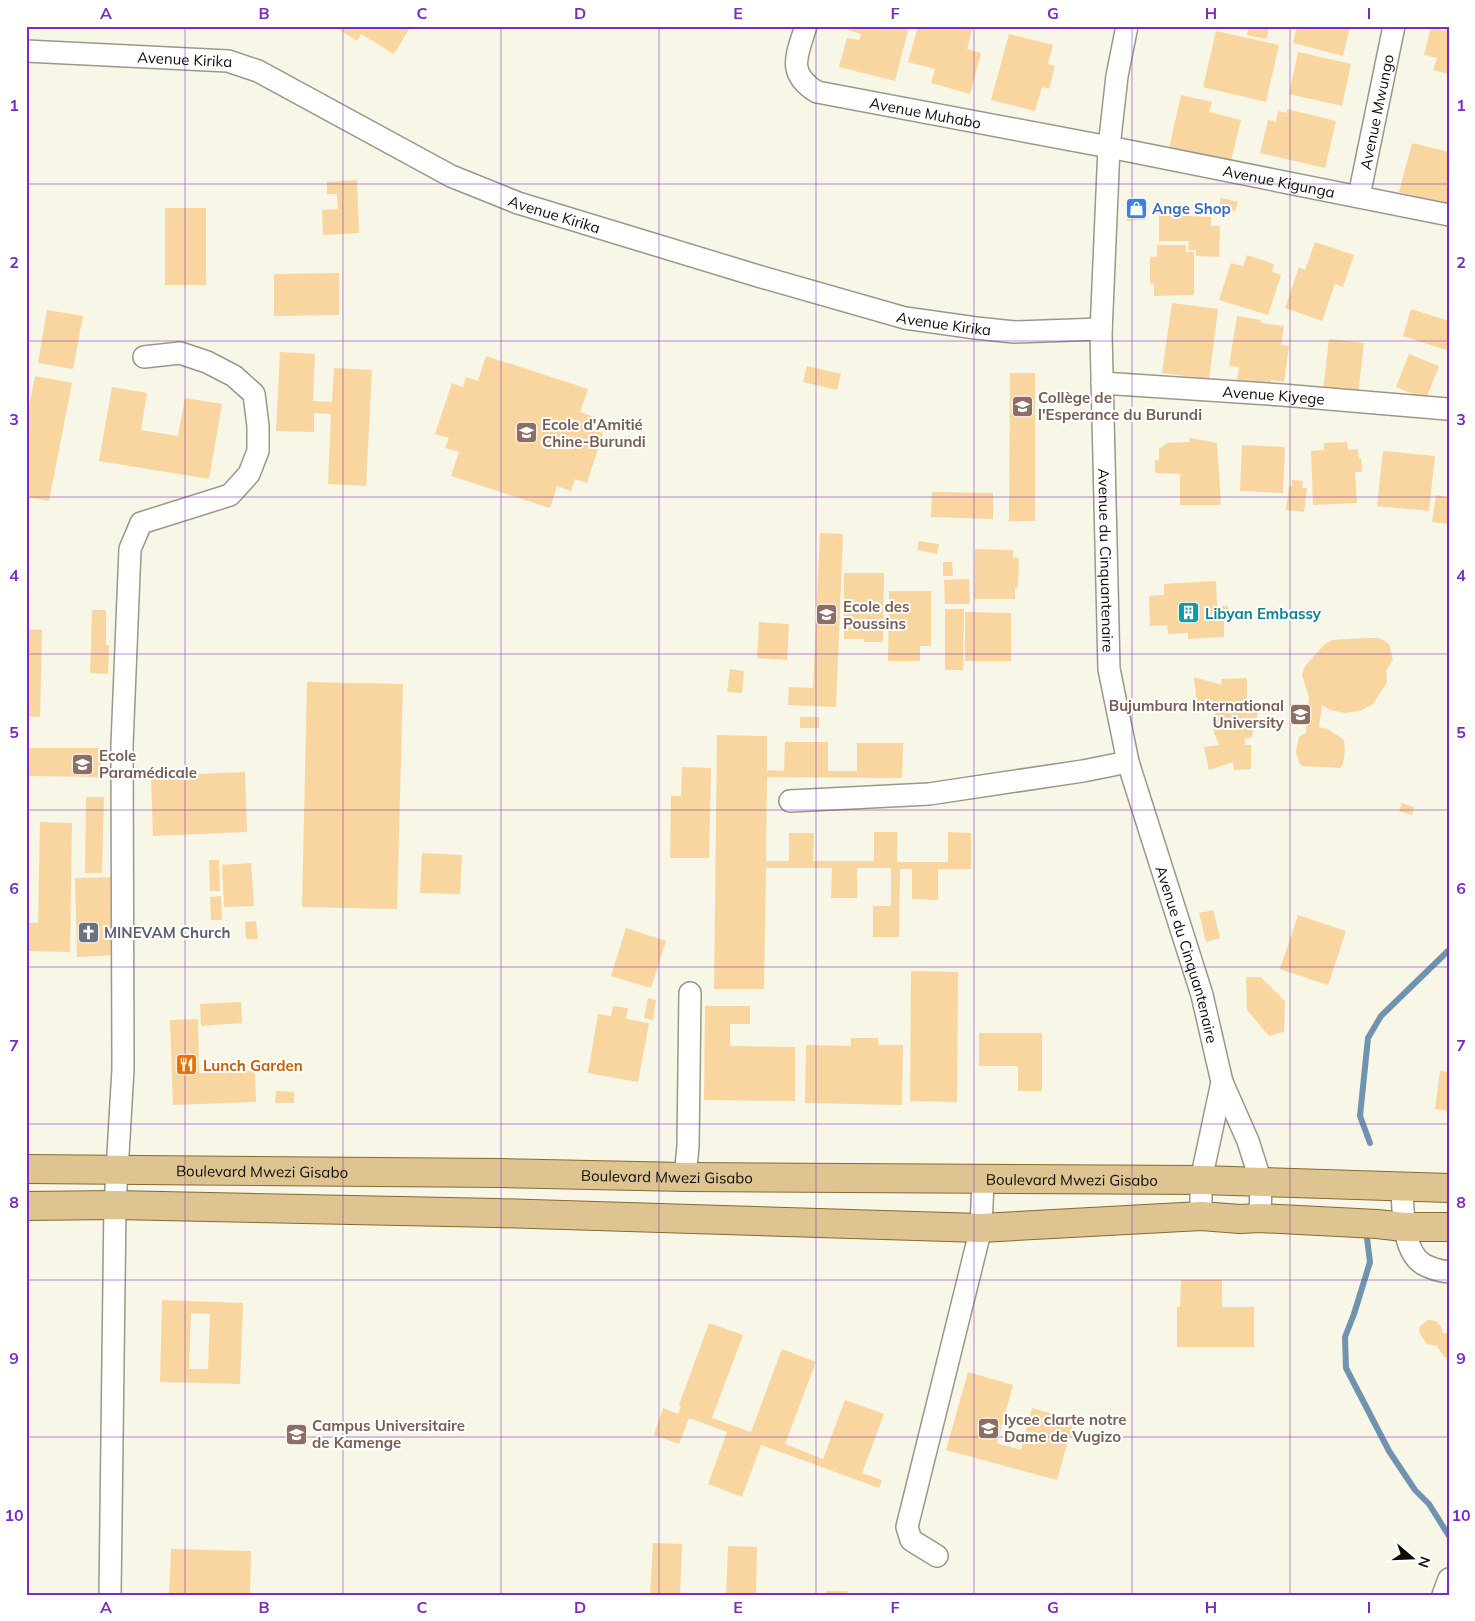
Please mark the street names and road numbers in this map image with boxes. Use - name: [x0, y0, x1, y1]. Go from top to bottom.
- street label: Avenue Kirika: [137, 47, 233, 71]
- street label: Avenue Mwungo: [1355, 52, 1397, 171]
- street label: Avenue Muhabo: [868, 93, 983, 132]
- street label: Avenue Kigunga: [1221, 161, 1337, 201]
- street label: Avenue Kirika: [506, 191, 603, 237]
- street label: Avenue Kirika: [895, 307, 992, 339]
- street label: Avenue Kiyege: [1222, 382, 1326, 408]
- street label: Avenue du Cinquantenaire: [1095, 468, 1118, 653]
- street label: Avenue du Cinquantenaire: [1152, 863, 1222, 1045]
- street label: Boulevard Mwezi Gisabo: [176, 1161, 348, 1181]
- street label: Boulevard Mwezi Gisabo: [581, 1165, 753, 1187]
- street label: Boulevard Mwezi Gisabo: [986, 1169, 1158, 1189]

